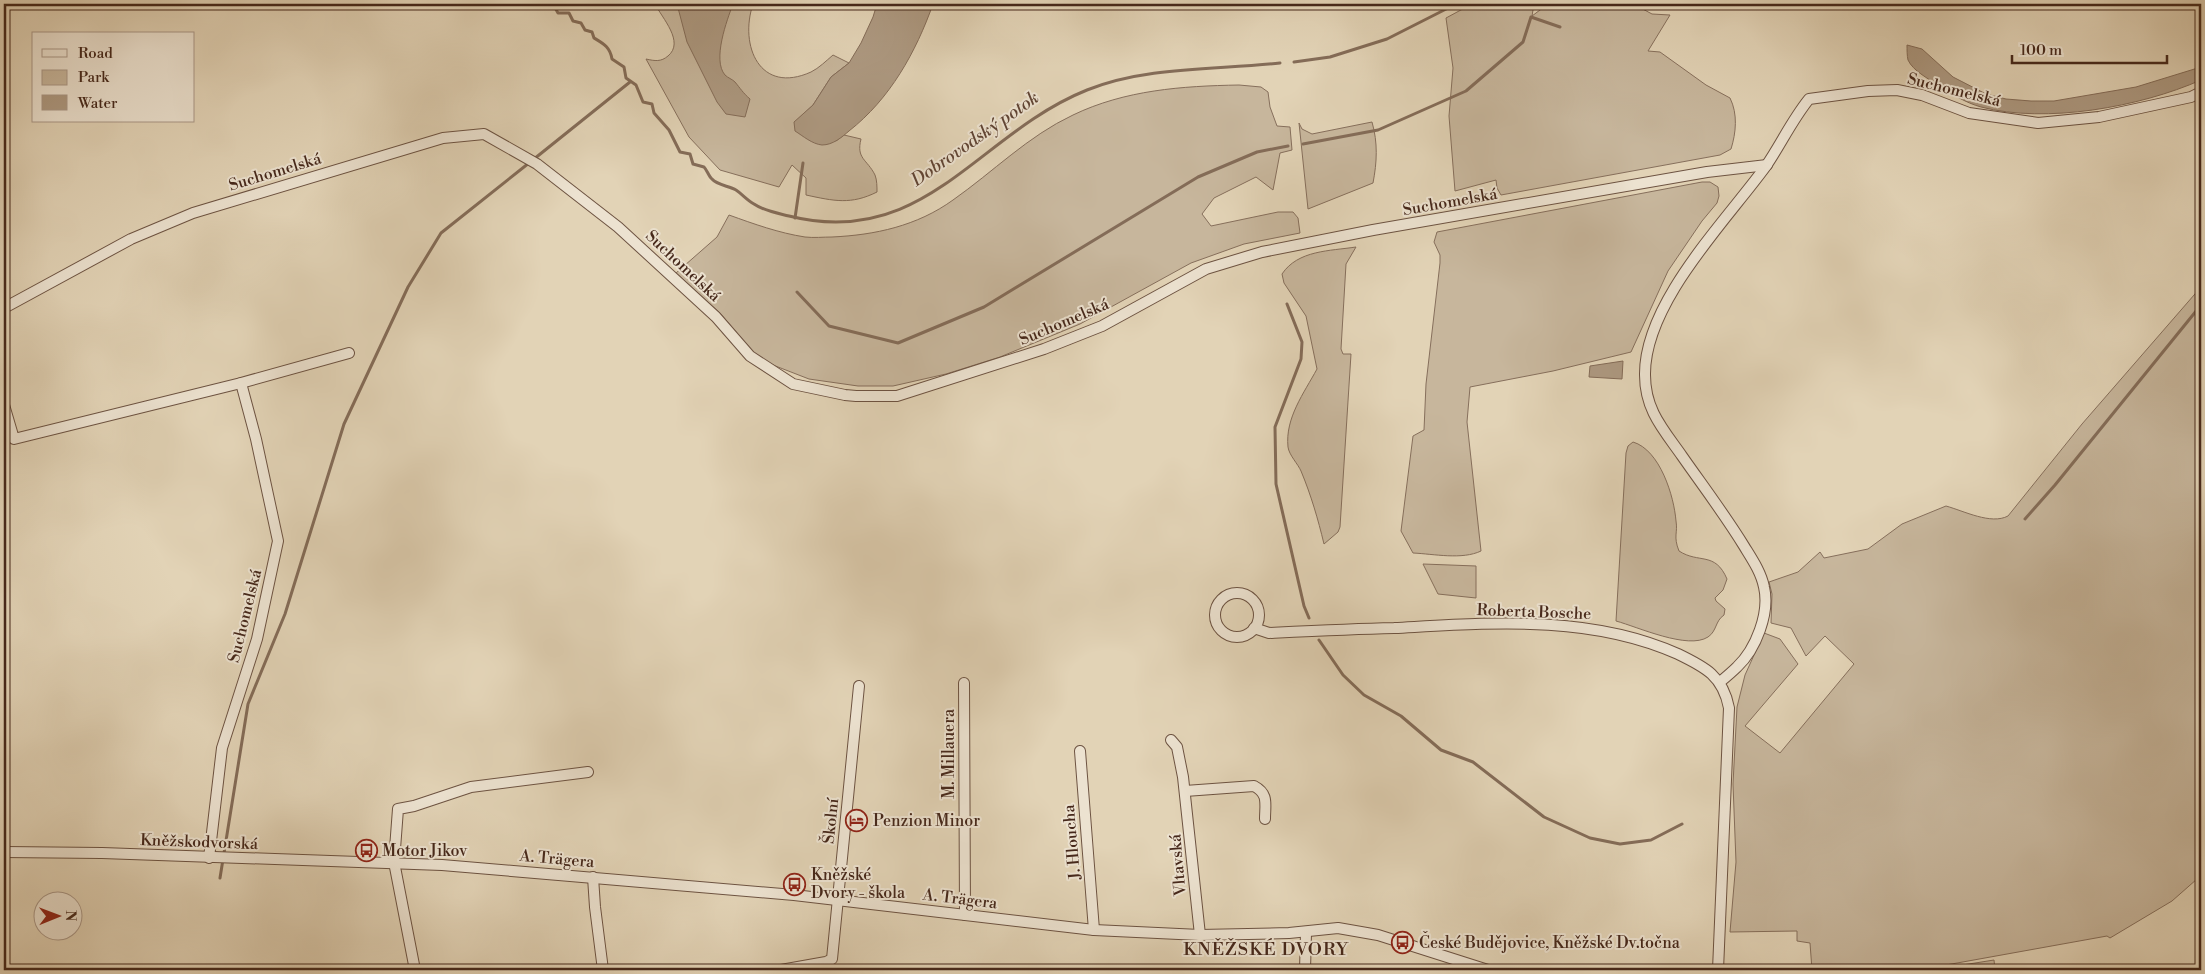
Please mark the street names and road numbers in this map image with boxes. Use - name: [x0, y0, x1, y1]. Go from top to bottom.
- street label: Suchomelská: [1905, 69, 2004, 111]
- street label: Suchomelská: [226, 148, 324, 196]
- street label: Suchomelská: [1401, 184, 1500, 220]
- street label: Suchomelská: [641, 226, 725, 307]
- street label: Suchomelská: [1016, 294, 1113, 350]
- street label: Suchomelská: [224, 566, 266, 665]
- street label: Roberta Bosche: [1476, 600, 1592, 624]
- street label: M. Millauera: [939, 708, 959, 799]
- street label: Školní: [817, 796, 843, 845]
- street label: J. Hloucha: [1059, 803, 1085, 881]
- street label: Kněžskodvorská: [140, 830, 259, 854]
- street label: Vltavská: [1165, 832, 1191, 898]
- street label: A. Trägera: [518, 846, 596, 872]
- street label: A. Trägera: [921, 884, 999, 914]

